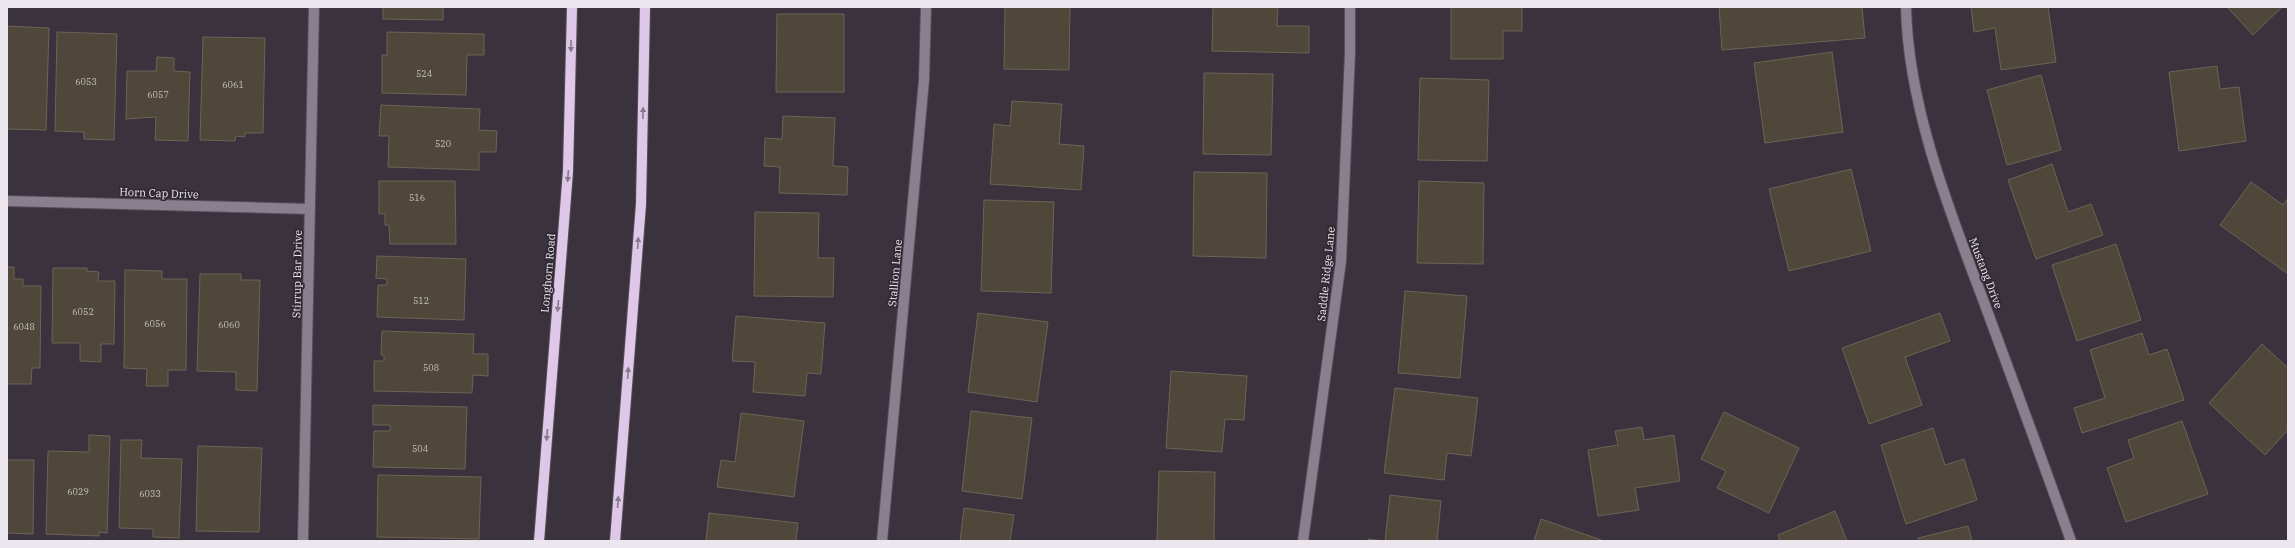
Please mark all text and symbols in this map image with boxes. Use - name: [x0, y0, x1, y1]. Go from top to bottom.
- one-way arrow: [568, 40, 574, 53]
- house number: 524: [416, 68, 432, 79]
- house number: 6053: [75, 76, 97, 87]
- house number: 6061: [222, 79, 244, 90]
- house number: 6057: [147, 89, 169, 100]
- one-way arrow: [640, 106, 646, 119]
- house number: 520: [435, 138, 451, 149]
- one-way arrow: [564, 170, 571, 182]
- street label: Horn Cap Drive: [119, 185, 199, 201]
- house number: 516: [409, 192, 425, 203]
- street label: Saddle Ridge Lane: [1314, 226, 1338, 322]
- street label: Stirrup Bar Drive: [289, 230, 305, 318]
- street label: Longhorn Road: [538, 232, 558, 313]
- street label: Mustang Drive: [1966, 236, 2006, 311]
- one-way arrow: [635, 237, 642, 249]
- street label: Stallion Lane: [885, 239, 905, 307]
- house number: 512: [413, 295, 429, 306]
- one-way arrow: [554, 300, 561, 312]
- house number: 6052: [72, 306, 94, 317]
- house number: 6056: [144, 318, 166, 329]
- house number: 6060: [218, 319, 240, 330]
- house number: 6048: [13, 321, 35, 332]
- house number: 508: [423, 362, 439, 373]
- one-way arrow: [625, 366, 632, 379]
- one-way arrow: [544, 429, 551, 441]
- house number: 504: [412, 443, 428, 454]
- house number: 6029: [67, 486, 89, 497]
- house number: 6033: [139, 488, 161, 499]
- one-way arrow: [615, 496, 622, 508]

